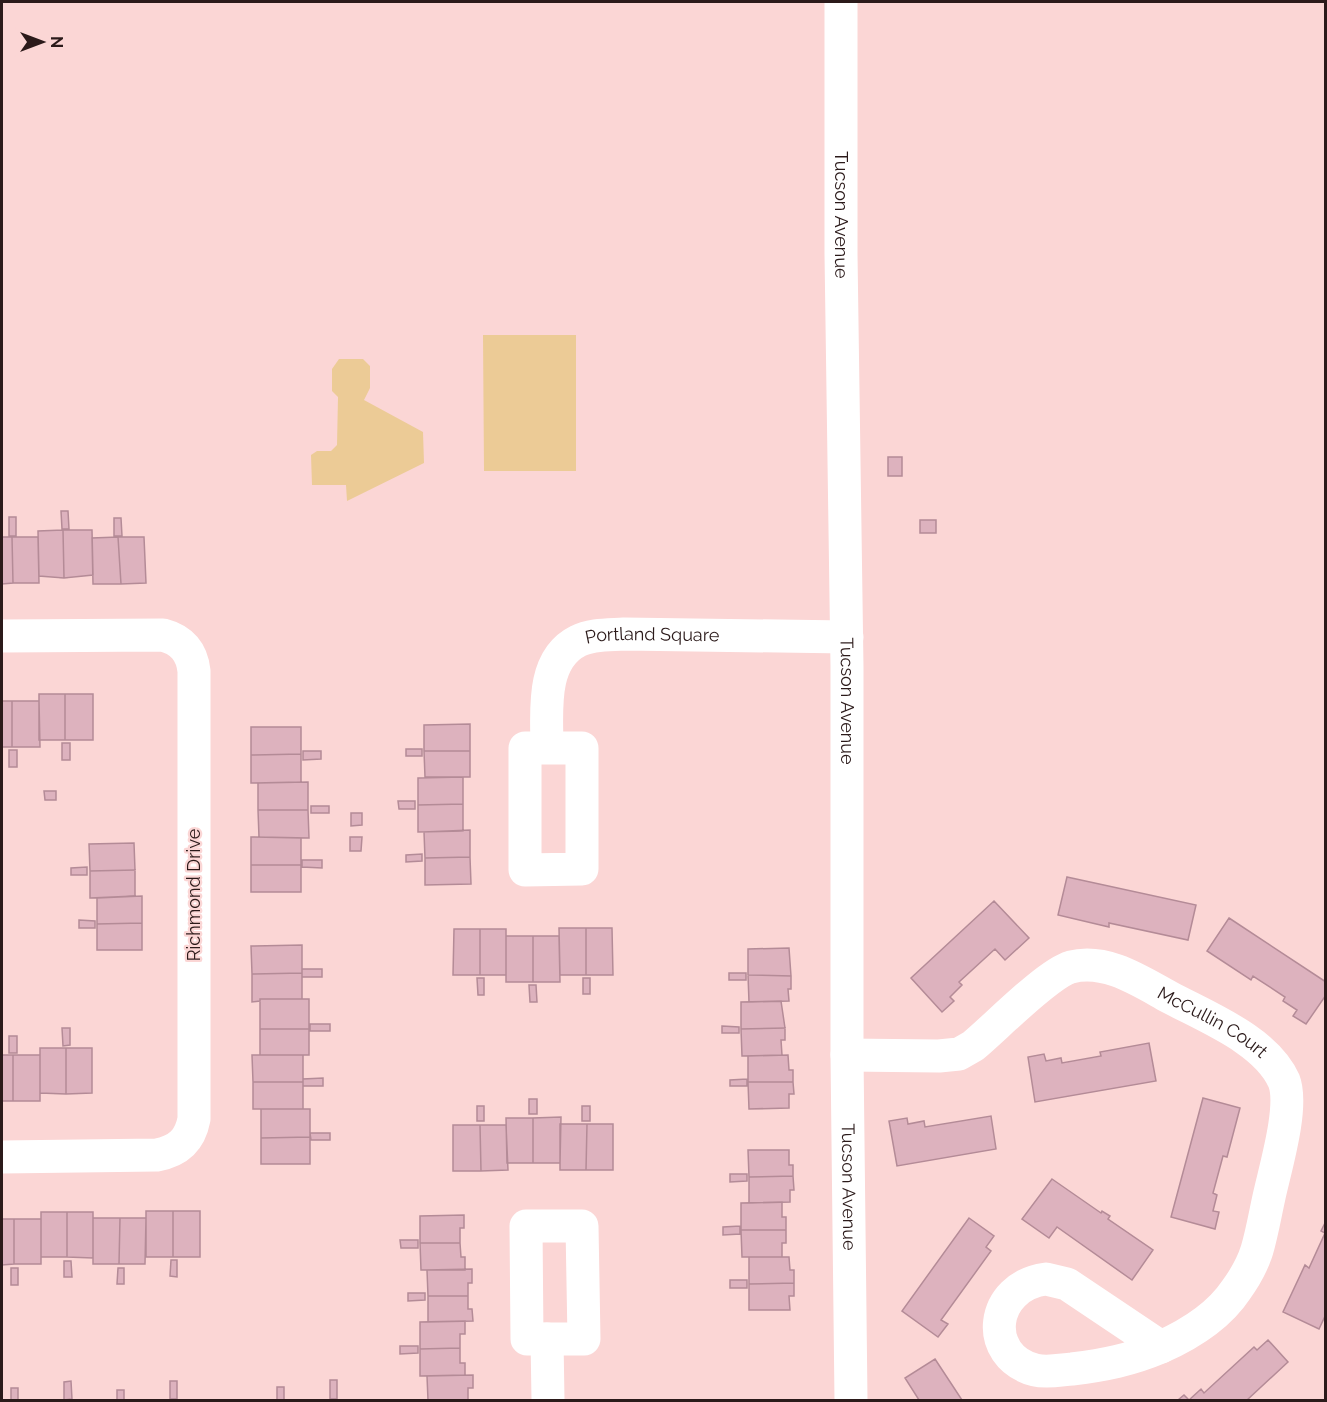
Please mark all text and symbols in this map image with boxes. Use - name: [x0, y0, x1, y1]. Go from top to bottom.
- north arrow: [12, 12, 72, 72]
- text: N: [47, 36, 66, 48]
- street label: Tucson Avenue: [831, 151, 852, 279]
- street label: Portland Square: [583, 623, 720, 648]
- street label: Tucson Avenue: [837, 637, 858, 765]
- street label: Richmond Drive: [183, 828, 204, 961]
- street label: McCullin Court: [1154, 982, 1272, 1062]
- street label: Tucson Avenue: [838, 1123, 860, 1251]

